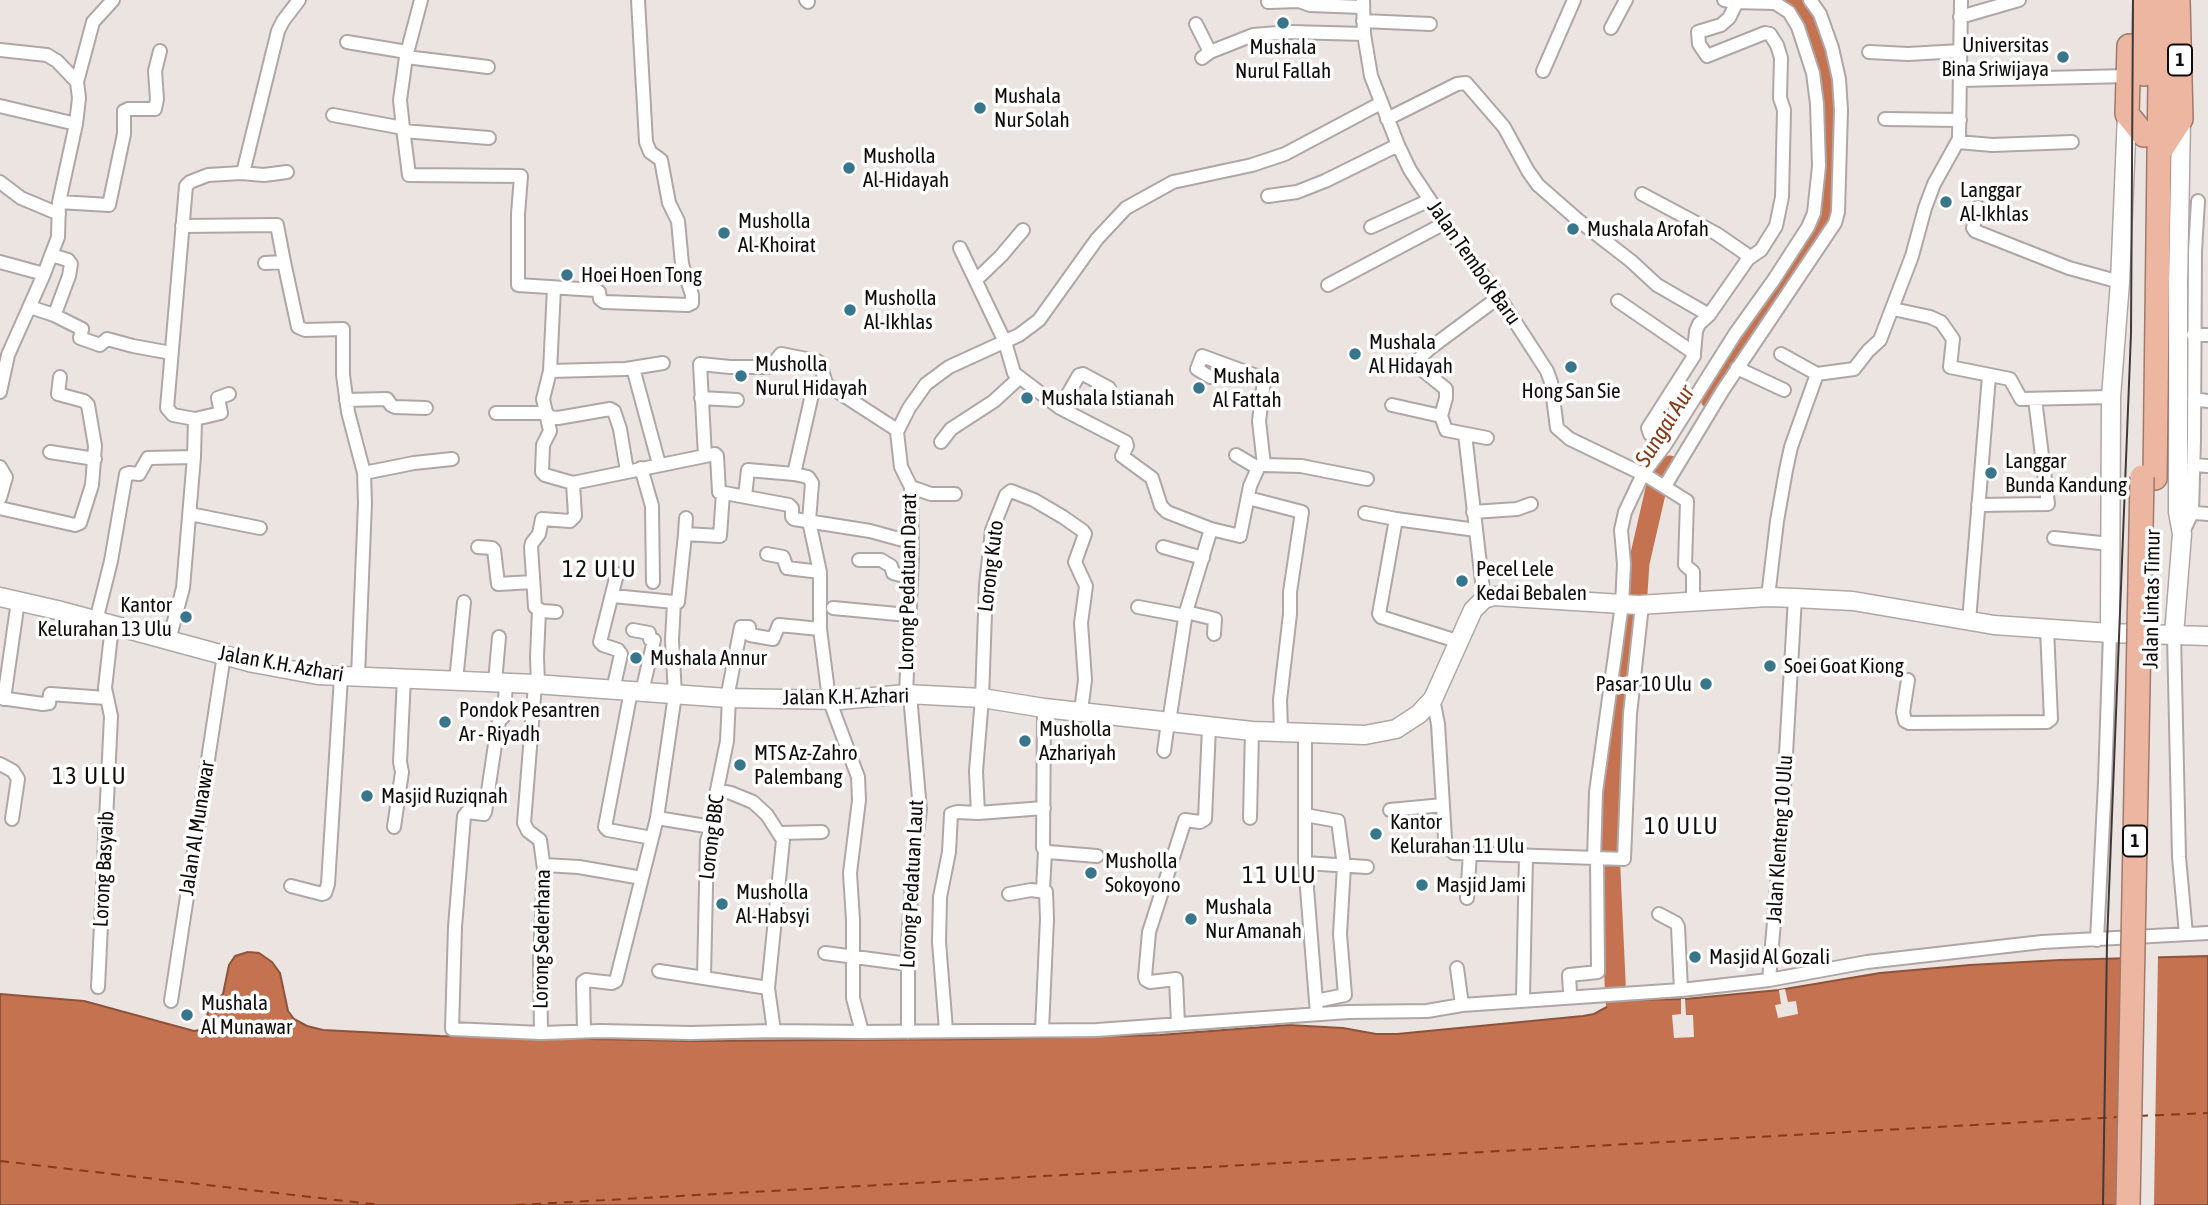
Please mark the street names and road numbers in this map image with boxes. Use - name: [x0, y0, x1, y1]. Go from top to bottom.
- road number: 1: [2168, 44, 2192, 76]
- street label: Jalan Tembok Baru: [1422, 196, 1526, 330]
- street label: Lorong Pedatuan Darat: [894, 493, 922, 671]
- street label: Lorong Kuto: [973, 519, 1009, 613]
- street label: Jalan Lintas Timur: [2138, 529, 2166, 669]
- street label: Jalan K.H. Azhari: [217, 641, 345, 687]
- street label: Jalan K.H. Azhari: [783, 683, 909, 711]
- street label: Jalan Klenteng 10 Ulu: [1762, 754, 1798, 924]
- street label: Jalan Al Munawar: [174, 759, 220, 897]
- street label: Lorong BBC: [694, 793, 730, 881]
- street label: Lorong Pedatuan Laut: [895, 799, 929, 969]
- street label: Lorong Basyaib: [88, 810, 120, 928]
- road number: 1: [2123, 826, 2147, 856]
- street label: Lorong Sederhana: [528, 869, 556, 1009]

